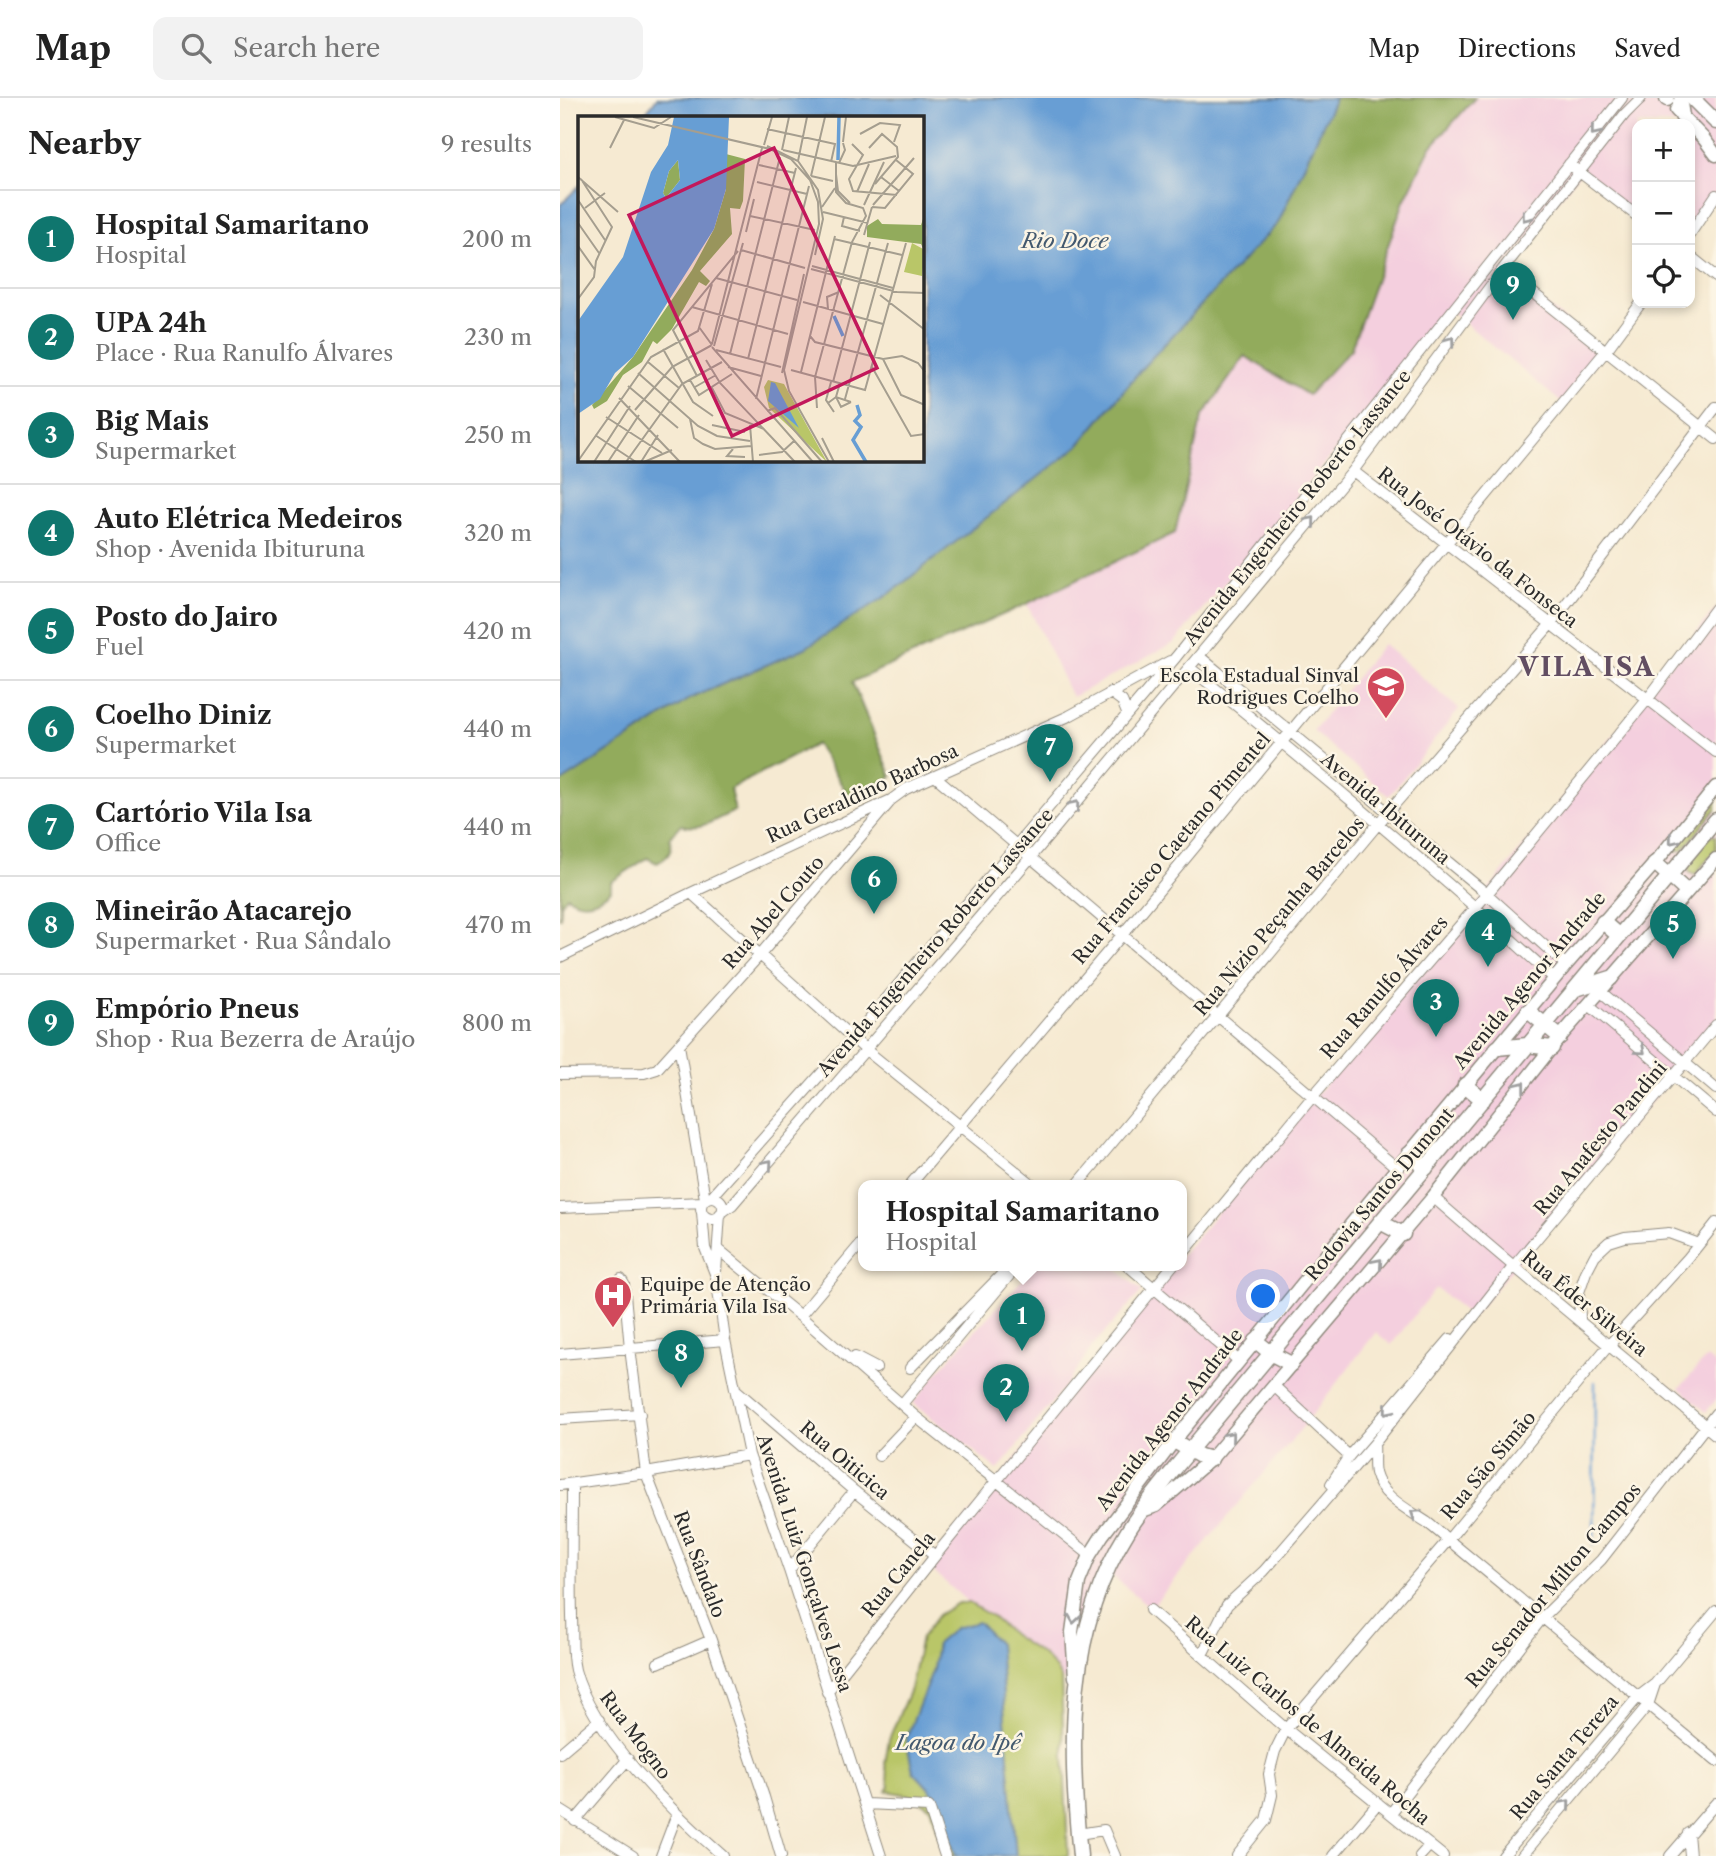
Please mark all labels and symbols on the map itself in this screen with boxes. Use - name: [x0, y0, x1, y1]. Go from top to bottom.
- inset map: [578, 116, 924, 462]
- one-way arrow: [1591, 123, 1603, 136]
- one-way arrow: [1522, 209, 1535, 222]
- water label: Rio Doce: [1020, 228, 1109, 253]
- pin: 9: [1490, 262, 1536, 320]
- one-way arrow: [1442, 336, 1454, 348]
- street label: Avenida Engenheiro Roberto Lassance: [1178, 365, 1416, 651]
- street label: Rua José Otávio da Fonseca: [1373, 462, 1582, 633]
- one-way arrow: [1303, 516, 1315, 529]
- district label: VILA ISA: [1517, 651, 1656, 683]
- place label: Escola Estadual Sinval Rodrigues Coelho: [1159, 664, 1359, 709]
- school or university icon: Escola Estadual Sinval Rodrigues Coelho: [1365, 665, 1407, 720]
- pin: 7: [1027, 724, 1073, 782]
- street label: Rua Francisco Caetano Pimentel: [1068, 727, 1275, 969]
- street label: Rua Geraldino Barbosa: [763, 739, 962, 848]
- street label: Avenida Ibituruna: [1316, 747, 1455, 869]
- one-way arrow: [1067, 800, 1080, 812]
- street label: Avenida Engenheiro Roberto Lassance: [812, 803, 1058, 1082]
- street label: Rua Nízio Peçanha Barcelos: [1189, 812, 1369, 1021]
- one-way arrow: [1669, 832, 1682, 845]
- street label: Rua Abel Couto: [718, 851, 829, 974]
- pin: 6: [851, 856, 897, 914]
- street label: Avenida Agenor Andrade: [1448, 887, 1610, 1074]
- pin: 5: [1650, 901, 1696, 959]
- pin: 4: [1465, 909, 1511, 967]
- street label: Rua Ranulfo Álvares: [1316, 911, 1453, 1064]
- pin: 3: [1413, 979, 1459, 1037]
- one-way arrow: [1633, 1041, 1646, 1054]
- street label: Rua Anafesto Pandini: [1529, 1057, 1672, 1220]
- one-way arrow: [1513, 1082, 1526, 1094]
- street label: Rodovia Santos Dumont: [1300, 1103, 1459, 1286]
- one-way arrow: [760, 1159, 772, 1172]
- street label: Rua Éder Silveira: [1517, 1246, 1652, 1361]
- one-way arrow: [1370, 1258, 1382, 1271]
- place label: Equipe de Atenção Primária Vila Isa: [640, 1273, 811, 1318]
- hospital icon: Equipe de Atenção Primária Vila Isa: [592, 1274, 634, 1329]
- your location: [1246, 1279, 1280, 1313]
- pin: 1: [999, 1293, 1045, 1351]
- street label: Avenida Agenor Andrade: [1091, 1324, 1248, 1516]
- pin: 8: [658, 1330, 704, 1388]
- pin: 2: [983, 1364, 1029, 1422]
- one-way arrow: [1384, 1401, 1396, 1414]
- street label: Rua São Simão: [1436, 1406, 1541, 1524]
- street label: Rua Oiticica: [795, 1416, 894, 1505]
- street label: Avenida Luiz Gonçalves Lessa: [752, 1430, 857, 1695]
- one-way arrow: [1222, 1432, 1234, 1445]
- street label: Rua Senador Milton Campos: [1461, 1478, 1646, 1692]
- street label: Rua Sândalo: [669, 1508, 730, 1621]
- one-way arrow: [1410, 1509, 1423, 1522]
- street label: Rua Canela: [857, 1527, 940, 1622]
- street label: Rua Luiz Carlos de Almeida Rocha: [1181, 1611, 1435, 1830]
- one-way arrow: [1067, 1613, 1082, 1625]
- street label: Rua Mogno: [595, 1687, 676, 1784]
- street label: Rua Santa Tereza: [1505, 1690, 1623, 1824]
- water label: Lagoa do Ipê: [893, 1730, 1022, 1755]
- one-way arrow: [1558, 1799, 1570, 1812]

